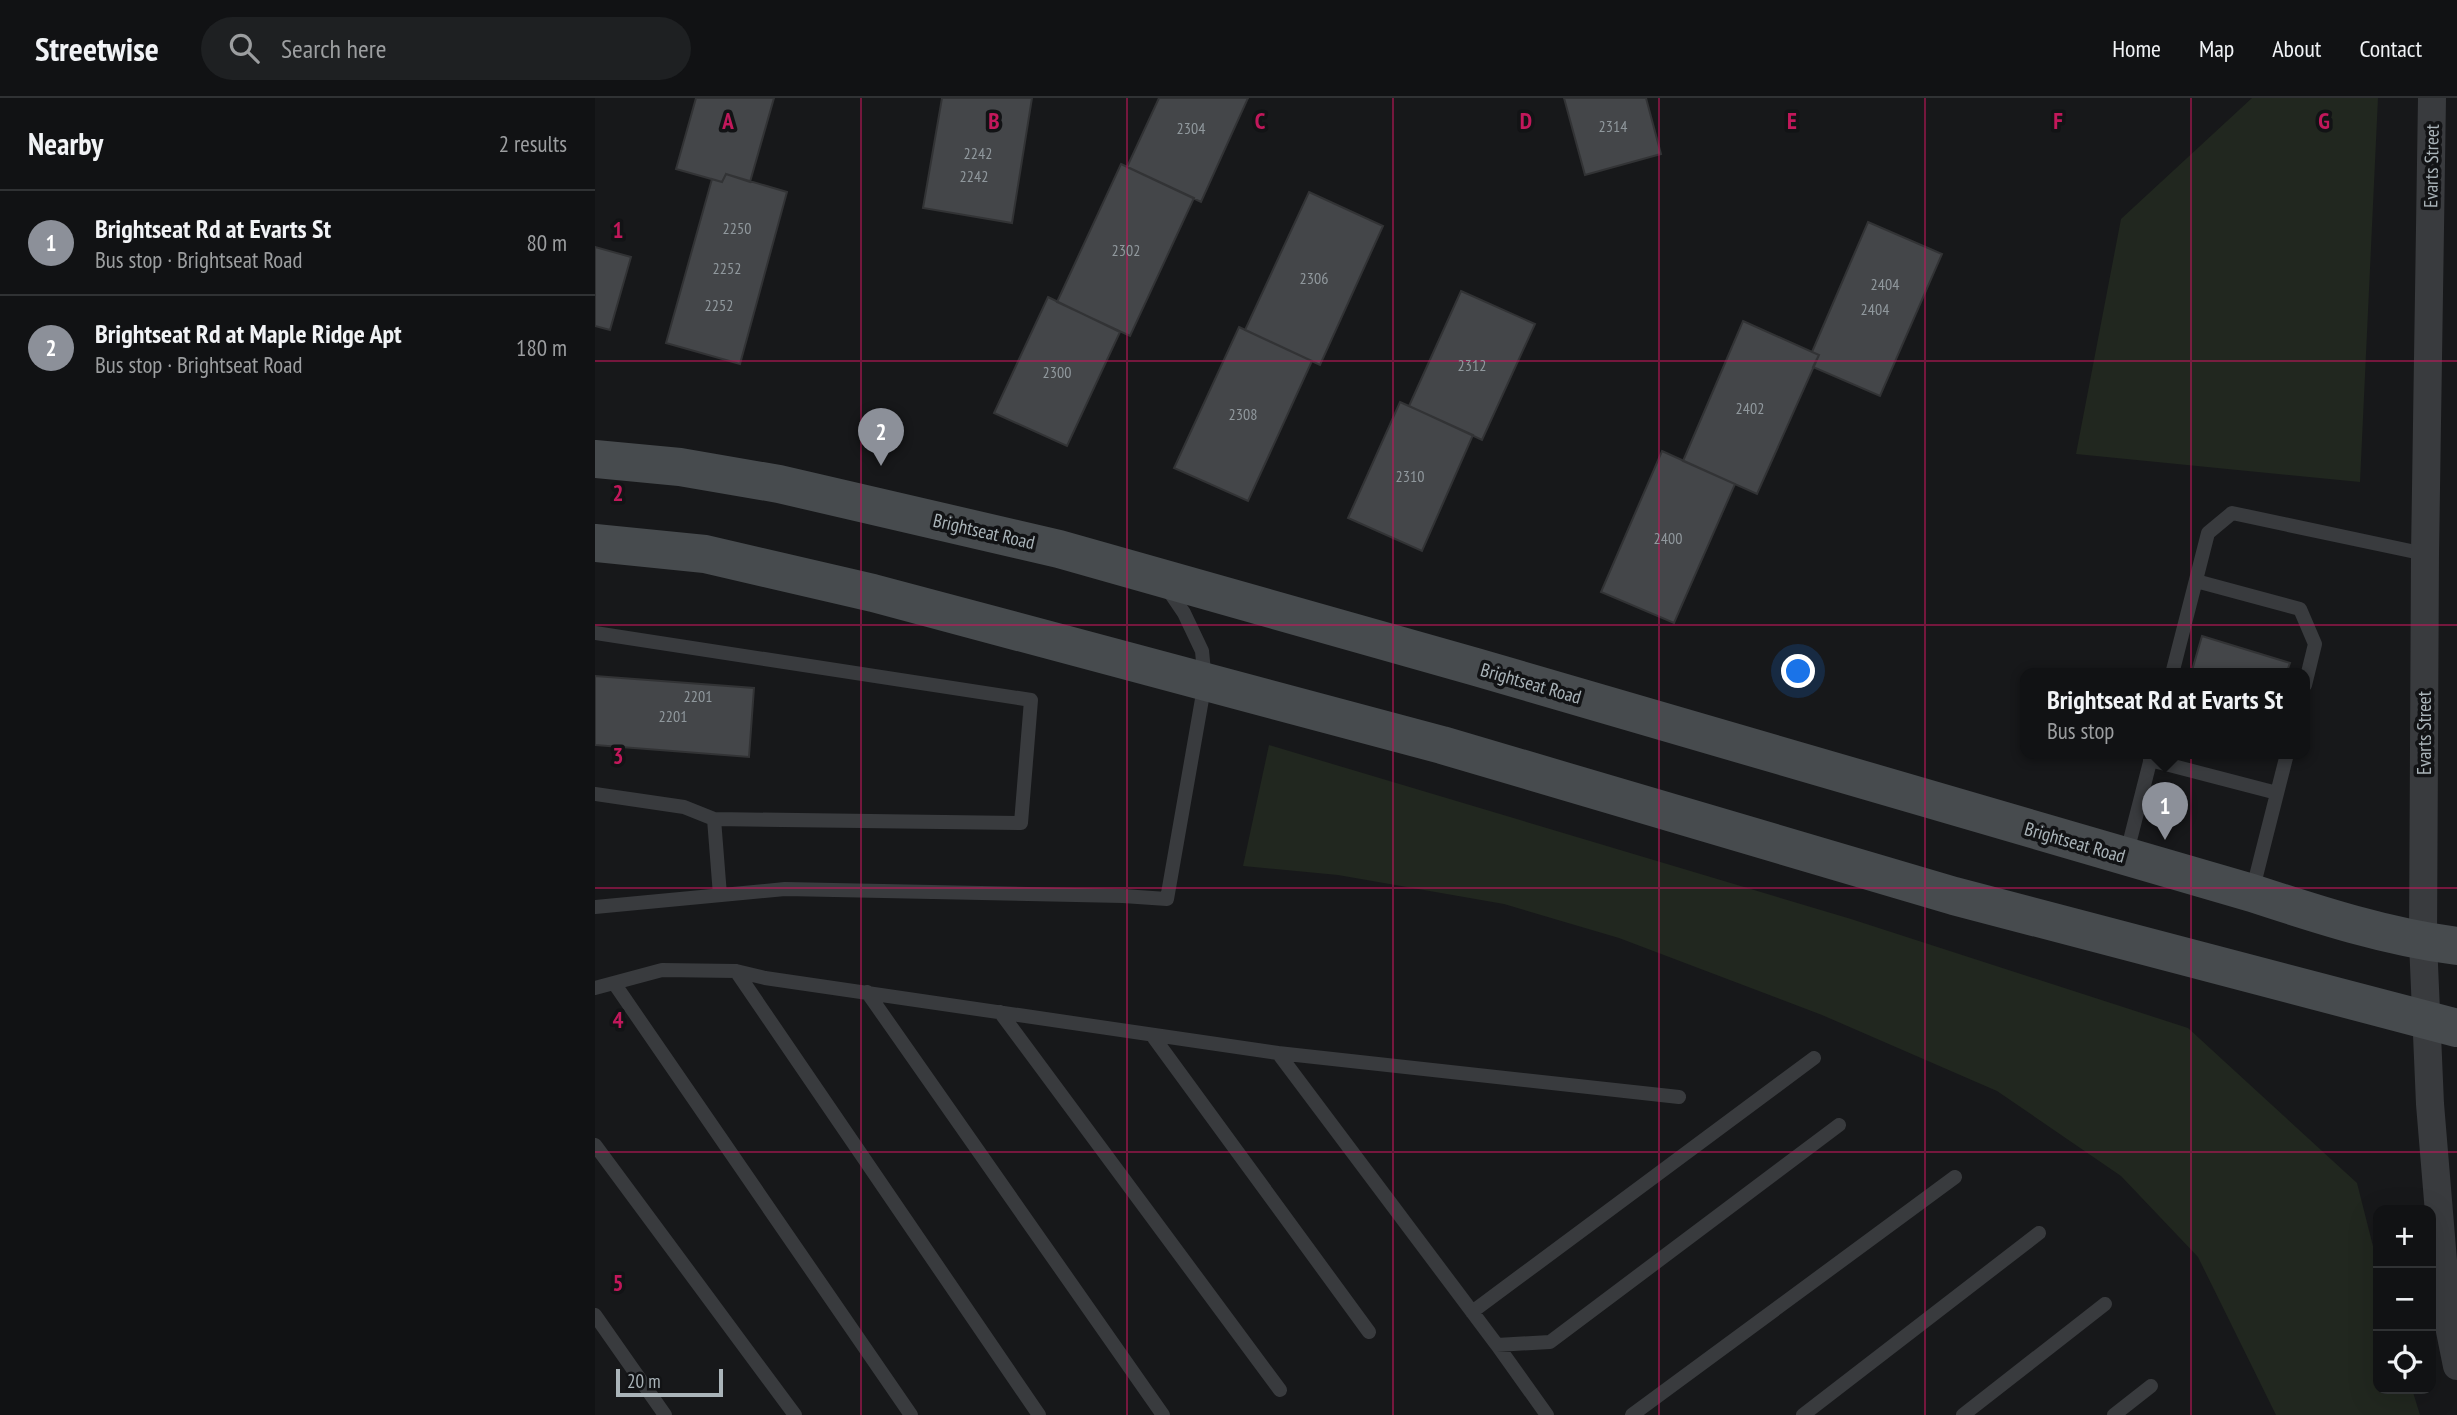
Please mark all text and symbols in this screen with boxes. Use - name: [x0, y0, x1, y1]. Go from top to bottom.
- search box: [201, 17, 691, 80]
- text: Streetwise: [35, 27, 159, 70]
- icon: search: [225, 29, 263, 67]
- text: Search here: [281, 32, 387, 65]
- text: Home: [2112, 33, 2161, 64]
- text: Map: [2199, 33, 2234, 64]
- text: About: [2272, 33, 2321, 64]
- text: Contact: [2359, 33, 2422, 64]
- text: A: [721, 106, 734, 135]
- text: B: [988, 106, 1000, 135]
- text: C: [1255, 106, 1266, 135]
- text: D: [1520, 106, 1532, 135]
- text: E: [1787, 106, 1797, 135]
- text: F: [2053, 106, 2063, 135]
- text: G: [2318, 106, 2330, 135]
- house number: 2314: [1599, 116, 1627, 136]
- house number: 2304: [1177, 118, 1205, 138]
- street label: Evarts Street: [2418, 123, 2444, 208]
- text: Nearby: [28, 124, 103, 163]
- text: 2 results: [499, 129, 567, 158]
- house number: 2242: [964, 143, 992, 163]
- house number: 2242: [960, 166, 988, 186]
- text: Brightseat Rd at Evarts St: [95, 212, 331, 245]
- text: 1: [613, 215, 624, 244]
- house number: 2250: [723, 218, 751, 238]
- text: 1: [46, 228, 57, 257]
- text: 80 m: [526, 228, 567, 257]
- house number: 2302: [1112, 240, 1140, 260]
- text: Bus stop · Brightseat Road: [95, 245, 302, 274]
- house number: 2252: [713, 258, 741, 278]
- house number: 2306: [1300, 268, 1328, 288]
- house number: 2404: [1871, 274, 1899, 294]
- house number: 2252: [705, 295, 733, 315]
- house number: 2404: [1861, 299, 1889, 319]
- text: Brightseat Rd at Maple Ridge Apt: [95, 317, 402, 350]
- text: 2: [46, 333, 57, 362]
- text: 180 m: [516, 333, 567, 362]
- text: Bus stop · Brightseat Road: [95, 350, 302, 379]
- house number: 2312: [1458, 355, 1486, 375]
- house number: 2300: [1043, 362, 1071, 382]
- house number: 2402: [1736, 398, 1764, 418]
- house number: 2308: [1229, 404, 1257, 424]
- pin: 2: [858, 408, 904, 466]
- house number: 2310: [1396, 466, 1424, 486]
- text: 2: [613, 478, 624, 507]
- street label: Brightseat Road: [931, 508, 1037, 554]
- house number: 2400: [1654, 528, 1682, 548]
- your location: [1781, 654, 1815, 688]
- street label: Brightseat Road: [1478, 657, 1584, 709]
- popup: [2020, 668, 2310, 759]
- text: Brightseat Rd at Evarts St: [2047, 683, 2283, 716]
- house number: 2201: [684, 686, 712, 706]
- street label: Evarts Street: [2412, 690, 2436, 775]
- house number: 2201: [659, 706, 687, 726]
- text: Bus stop: [2047, 716, 2114, 745]
- text: 3: [613, 741, 624, 770]
- pin: 1: [2142, 782, 2188, 840]
- street label: Brightseat Road: [2022, 816, 2128, 868]
- text: 4: [613, 1005, 624, 1034]
- map controls: [2373, 1205, 2436, 1394]
- button: +: [2373, 1205, 2436, 1268]
- text: 5: [613, 1268, 624, 1297]
- button: −: [2373, 1268, 2436, 1331]
- button: locate: [2373, 1331, 2436, 1394]
- scale bar: [616, 1366, 723, 1398]
- text: 20 m: [627, 1369, 661, 1393]

